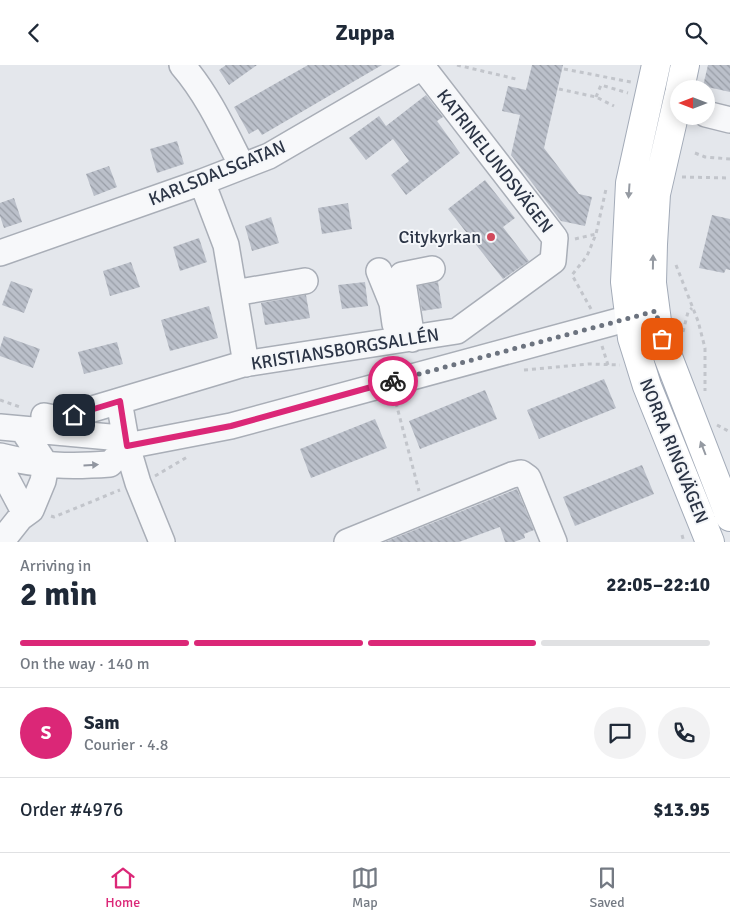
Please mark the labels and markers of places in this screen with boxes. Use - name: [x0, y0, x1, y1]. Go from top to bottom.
- place label: Citykyrkan: [399, 226, 481, 248]
- marker: Citykyrkan: [485, 231, 497, 243]
- pin: [641, 318, 683, 360]
- pin: [53, 394, 95, 436]

